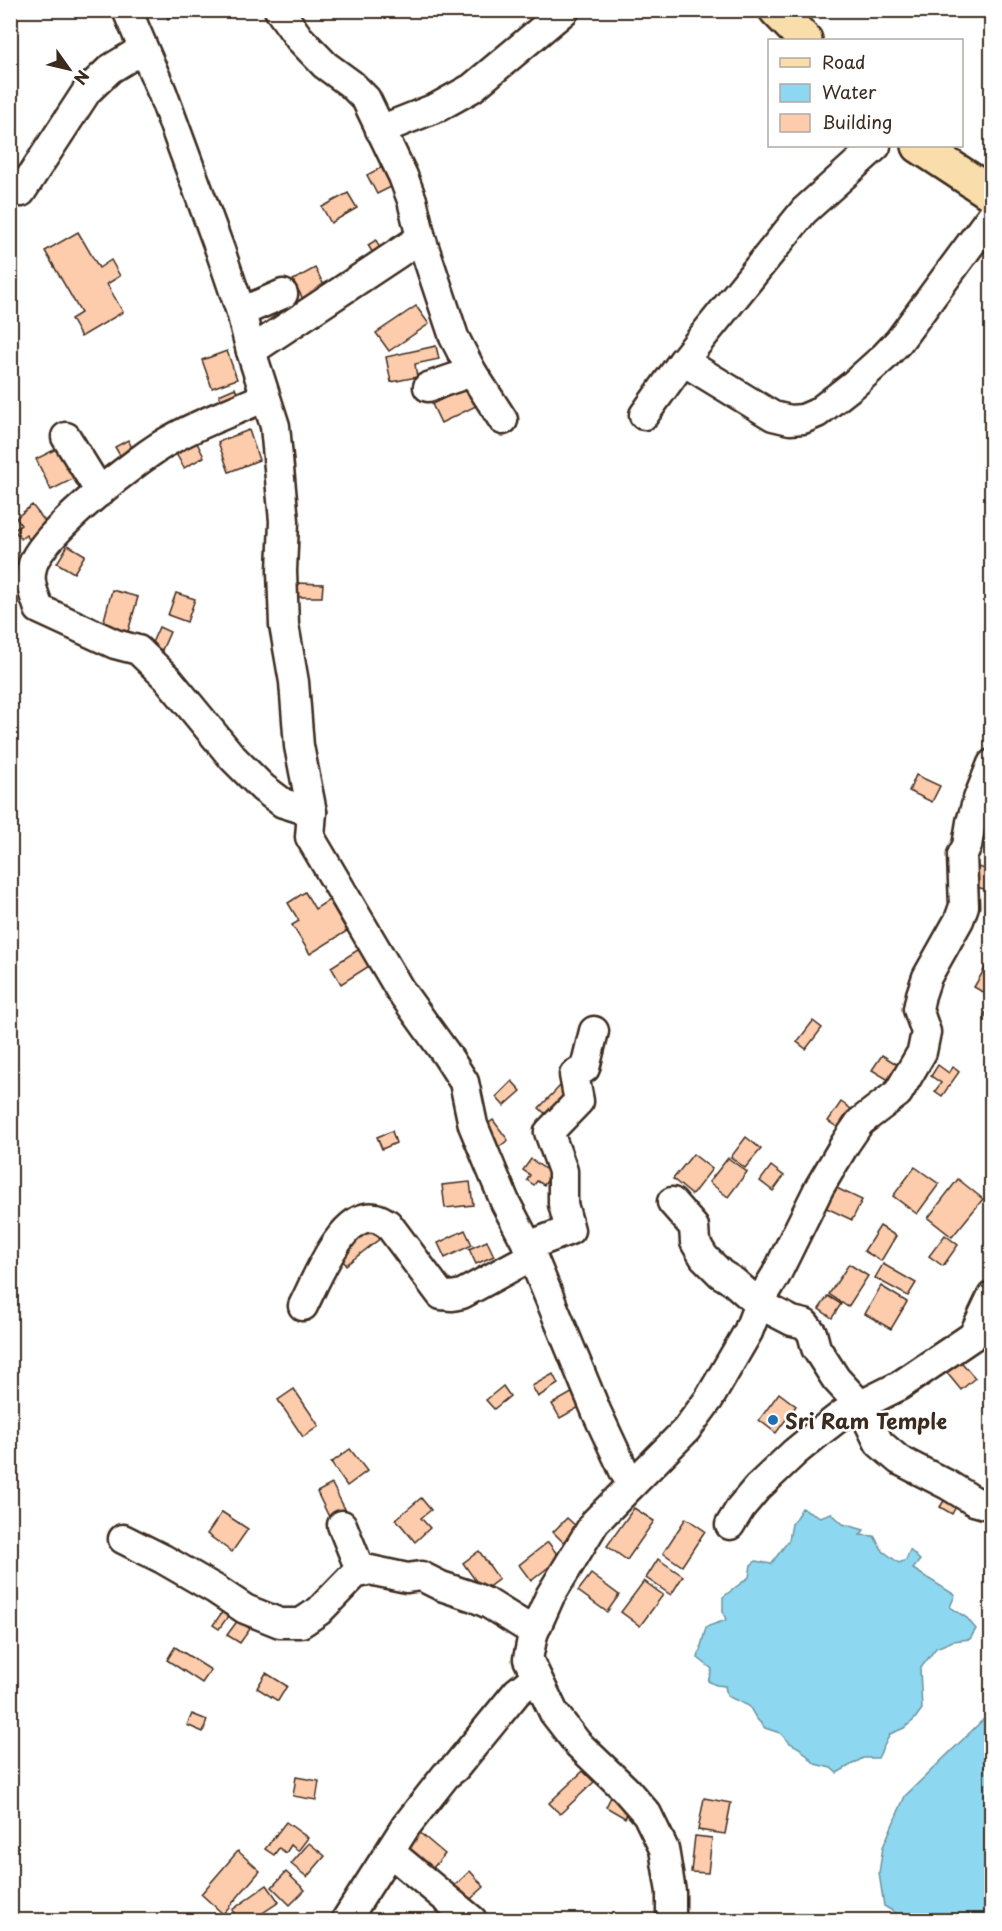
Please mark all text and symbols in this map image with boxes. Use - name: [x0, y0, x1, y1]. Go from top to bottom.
- north arrow: [39, 39, 99, 99]
- legend: [768, 39, 963, 147]
- text: Road: [822, 48, 866, 75]
- text: N: [69, 66, 96, 90]
- text: Water: [822, 78, 877, 105]
- text: Building: [822, 108, 892, 135]
- place label: Sri Ram Temple: [785, 1404, 947, 1436]
- marker: Sri Ram Temple: [766, 1413, 780, 1427]

